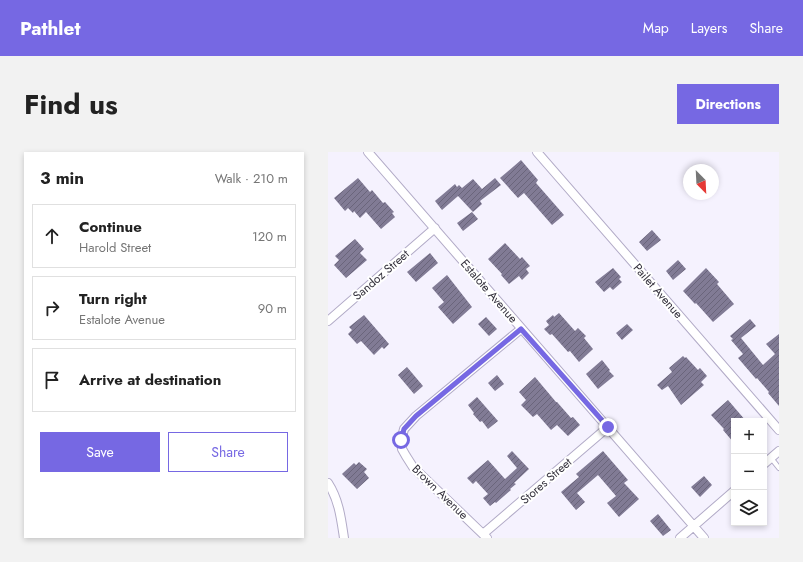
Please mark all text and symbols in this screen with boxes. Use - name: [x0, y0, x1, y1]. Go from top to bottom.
- text: Pathlet: [20, 15, 80, 42]
- text: Map: [643, 18, 669, 38]
- text: Layers: [691, 18, 727, 38]
- text: Share: [749, 18, 783, 38]
- text: Find us: [24, 84, 118, 125]
- button: Directions: [677, 84, 779, 124]
- north arrow: [683, 164, 719, 200]
- text: 3 min: [40, 166, 84, 190]
- text: Walk · 210 m: [215, 169, 288, 188]
- text: Continue: [79, 216, 142, 238]
- icon: ahead: [41, 225, 63, 247]
- text: 120 m: [252, 227, 287, 246]
- text: Harold Street: [79, 238, 151, 257]
- street label: Sandoz Street: [349, 245, 413, 305]
- street label: Estalote Avenue: [456, 255, 522, 327]
- street label: Pailet Avenue: [629, 259, 687, 323]
- text: Turn right: [79, 288, 147, 310]
- icon: right: [41, 297, 63, 319]
- text: 90 m: [258, 299, 287, 318]
- text: Estalote Avenue: [79, 310, 165, 329]
- icon: arrive: [41, 369, 63, 391]
- text: Arrive at destination: [79, 369, 221, 391]
- route end: [599, 418, 617, 436]
- map controls: [731, 418, 767, 526]
- button: +: [731, 418, 767, 454]
- route start: [392, 431, 410, 449]
- button: Save: [40, 432, 160, 472]
- button: Share: [168, 432, 288, 472]
- street label: Stores Street: [516, 453, 576, 509]
- button: −: [731, 454, 767, 490]
- street label: Brown Avenue: [408, 460, 472, 524]
- button: layers: [731, 490, 767, 526]

